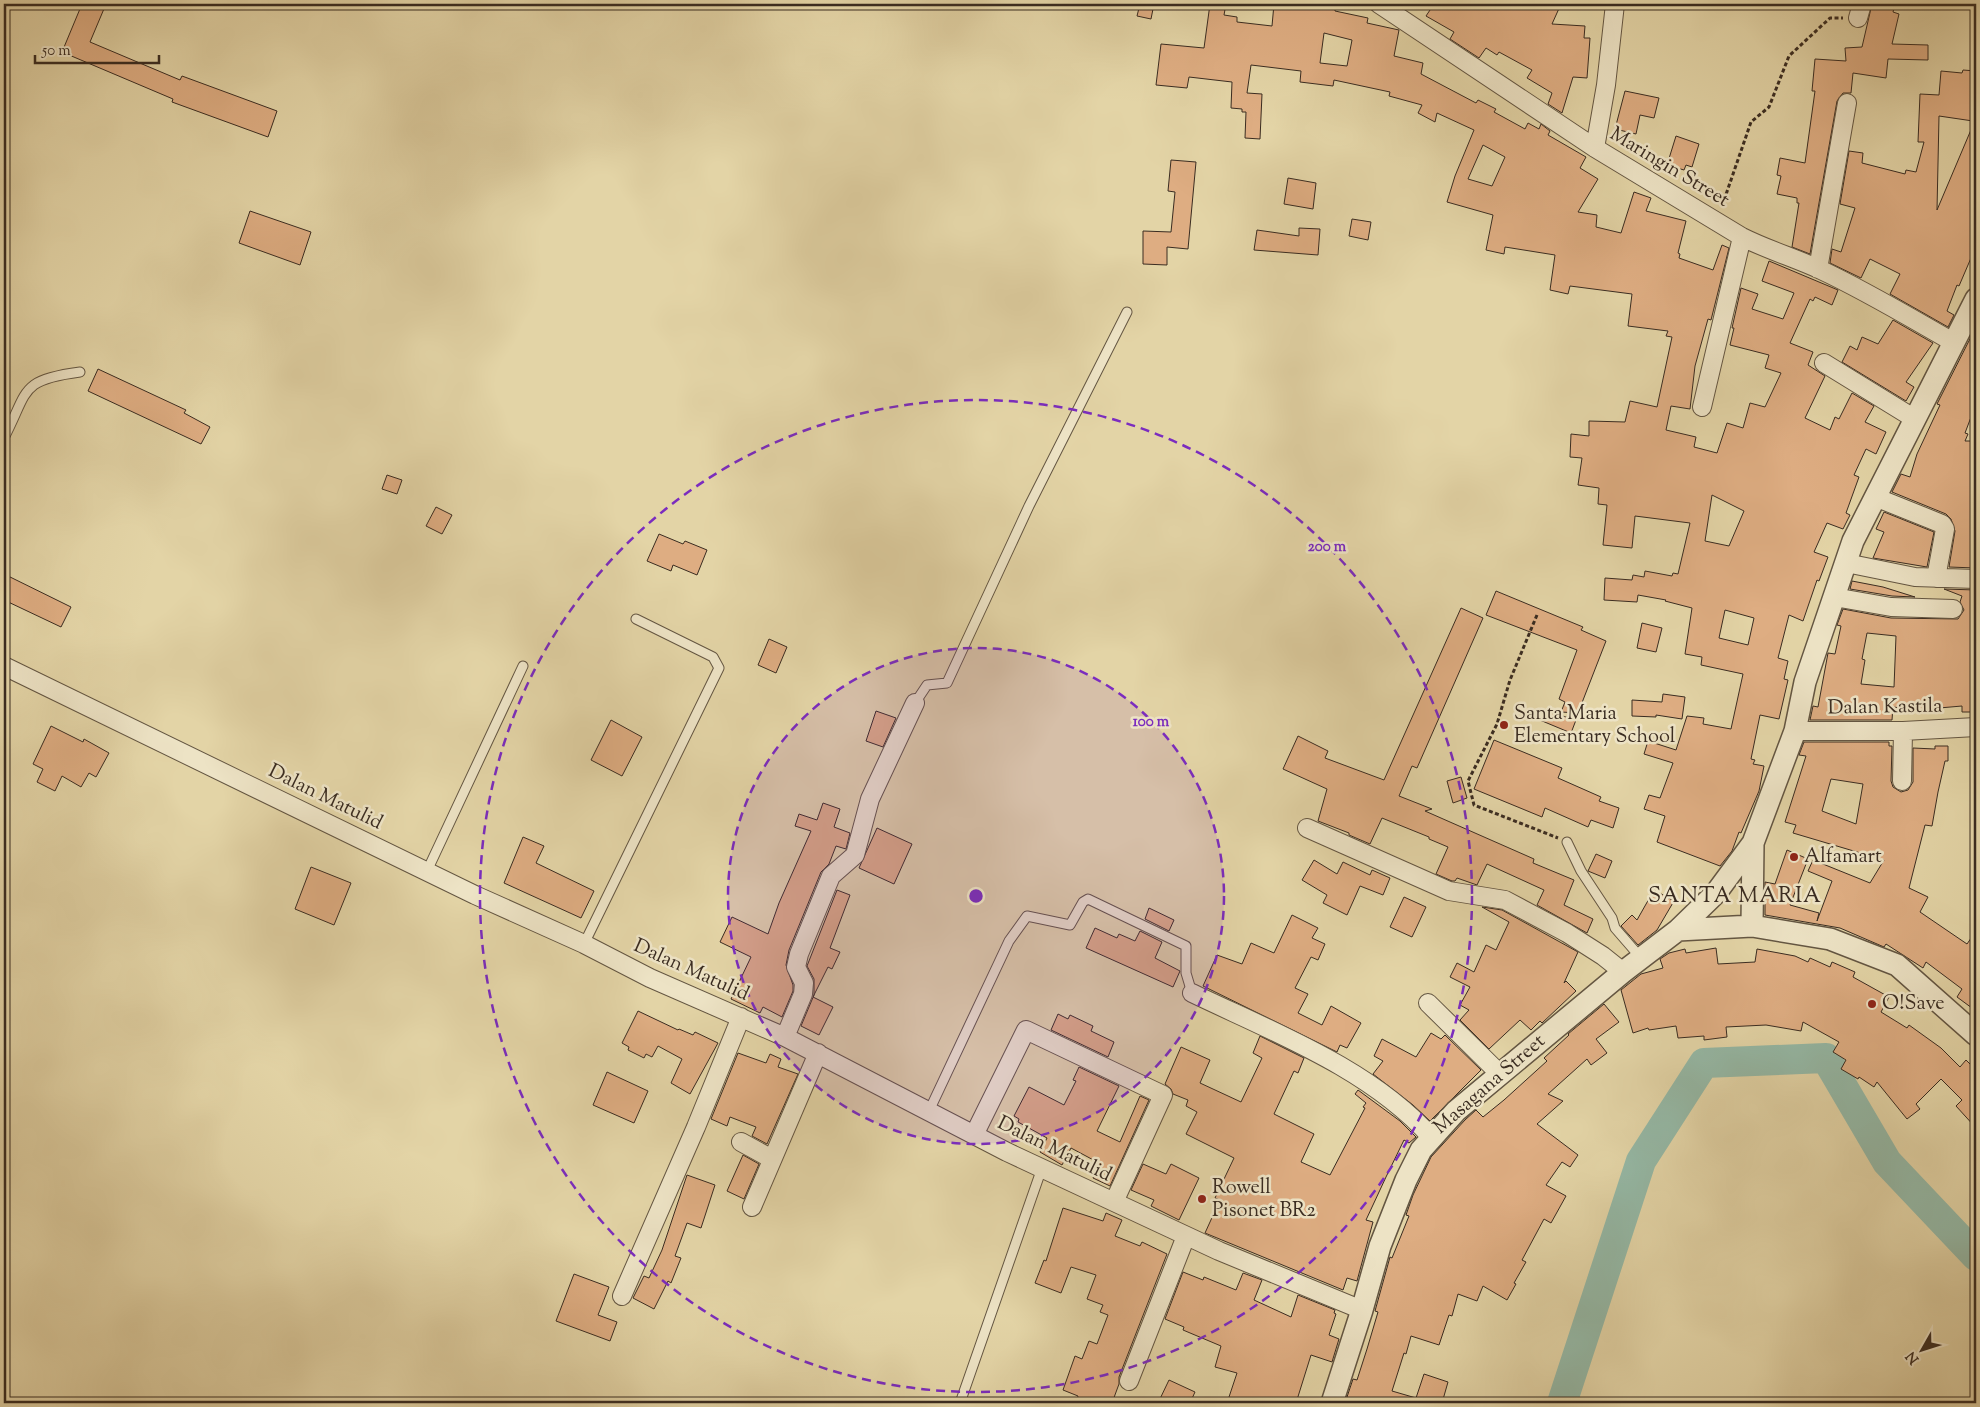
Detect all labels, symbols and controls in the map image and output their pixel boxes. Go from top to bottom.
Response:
scale bar [35,32,159,64]
text: 50 m [41,41,71,62]
street label: Maringin Street [1604,121,1735,215]
text: 200 m [1308,537,1347,558]
street label: Dalan Kastila [1827,693,1943,723]
place label: Santa Maria Elementary School [1514,700,1676,752]
text: 100 m [1133,712,1170,733]
marker: Santa Maria Elementary School [1498,719,1510,731]
street label: Dalan Matulid [263,758,387,838]
place label: Alfamart [1804,843,1882,872]
marker: Alfamart [1788,851,1800,863]
district label: SANTA MARIA [1648,881,1822,913]
centre of rings [967,887,985,905]
street label: Dalan Matulid [628,933,754,1009]
place label: O!Save [1882,990,1945,1019]
marker: O!Save [1866,998,1878,1010]
street label: Masagana Street [1428,1028,1553,1142]
street label: Dalan Matulid [992,1110,1116,1190]
place label: Rowell Pisonet BR2 [1212,1174,1316,1226]
marker: Rowell Pisonet BR2 [1196,1193,1208,1205]
north arrow [1898,1324,1948,1374]
text: N [1902,1346,1925,1368]

